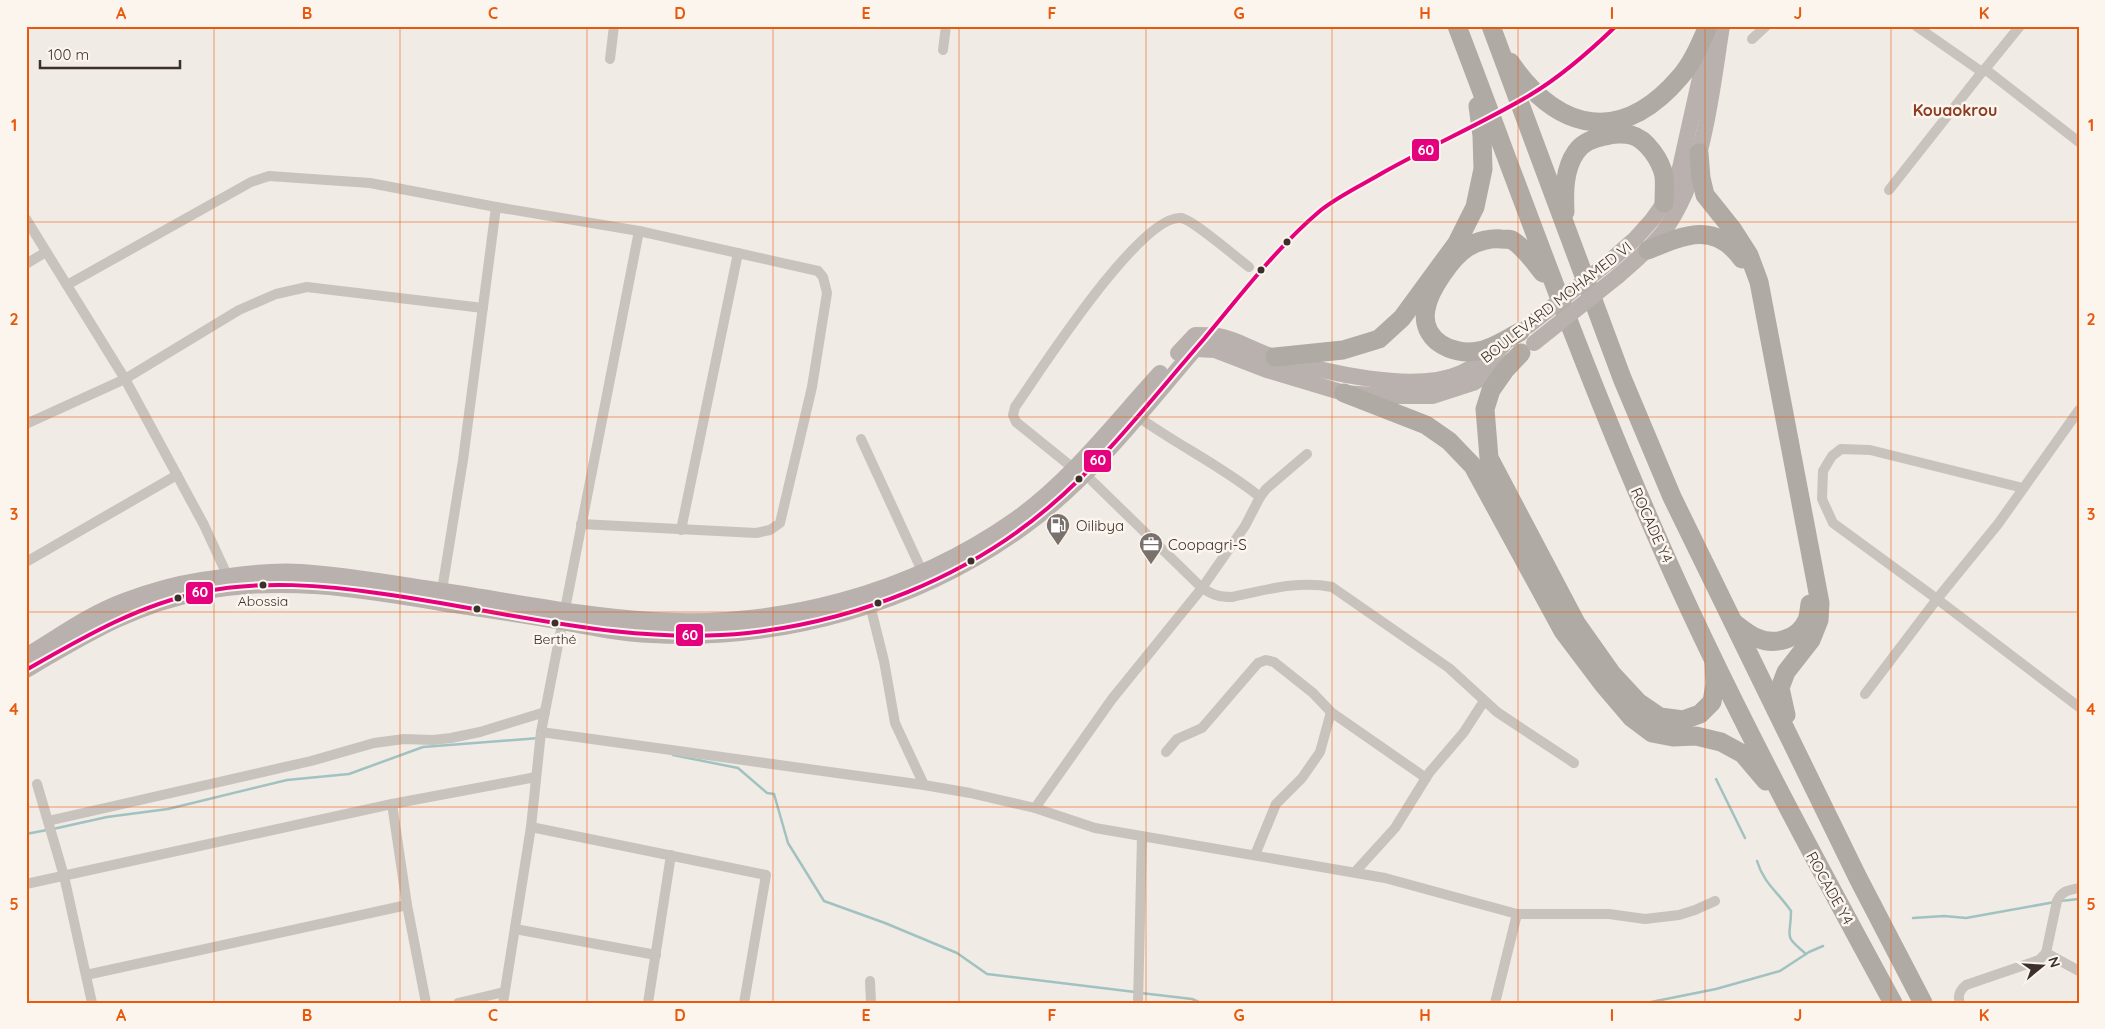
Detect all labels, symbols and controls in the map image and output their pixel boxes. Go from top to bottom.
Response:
text: A [116,3,127,23]
text: B [302,3,312,23]
text: C [488,3,498,23]
text: D [674,3,686,23]
text: E [861,3,871,23]
text: F [1048,3,1057,23]
text: G [1233,3,1245,23]
text: H [1419,3,1431,23]
text: I [1610,3,1614,23]
text: J [1794,3,1802,23]
text: K [1979,3,1989,23]
scale bar [40,38,180,70]
text: 100 m [48,45,89,64]
district label: Kouaokrou [1913,100,1997,120]
text: 1 [11,115,17,135]
text: 1 [2088,115,2094,135]
line badge: 60 [1411,138,1440,162]
text: 60 [1418,141,1435,159]
unlabelled marker [1282,237,1292,247]
street label: BOULEVARD MOHAMED VI [1477,237,1635,367]
unlabelled marker [1256,265,1266,275]
text: 2 [9,309,19,329]
text: 2 [2086,309,2096,329]
line badge: 60 [1083,449,1112,473]
text: 60 [1090,451,1107,469]
unlabelled marker [1074,474,1084,484]
street label: ROCADE Y4 [1627,484,1677,566]
text: 3 [10,504,18,524]
text: 3 [2087,504,2095,524]
fuel station icon: Oilibya [1045,512,1071,546]
place label: Oilibya [1076,516,1124,535]
office icon: Coopagri-S [1138,531,1164,565]
place label: Coopagri-S [1168,535,1247,554]
unlabelled marker [966,556,976,566]
marker: Abossia [258,580,268,590]
line badge: 60 [185,581,214,605]
text: 60 [192,583,209,601]
place label: Abossia [238,592,288,610]
unlabelled marker [173,593,183,603]
unlabelled marker [873,598,883,608]
unlabelled marker [472,604,482,614]
marker: Berthé [550,618,560,628]
line badge: 60 [675,623,704,647]
text: 60 [682,626,699,644]
place label: Berthé [533,630,577,648]
text: 4 [9,699,19,719]
text: 4 [2086,699,2096,719]
street label: ROCADE Y4 [1802,848,1858,928]
text: 5 [9,894,19,914]
text: 5 [2086,894,2096,914]
north arrow [2018,942,2068,992]
text: N [2044,954,2065,970]
text: A [116,1005,127,1025]
text: B [302,1005,312,1025]
text: C [488,1005,498,1025]
text: D [674,1005,686,1025]
text: E [861,1005,871,1025]
text: F [1048,1005,1057,1025]
text: G [1233,1005,1245,1025]
text: H [1419,1005,1431,1025]
text: I [1610,1005,1614,1025]
text: J [1794,1005,1802,1025]
text: K [1979,1005,1989,1025]

